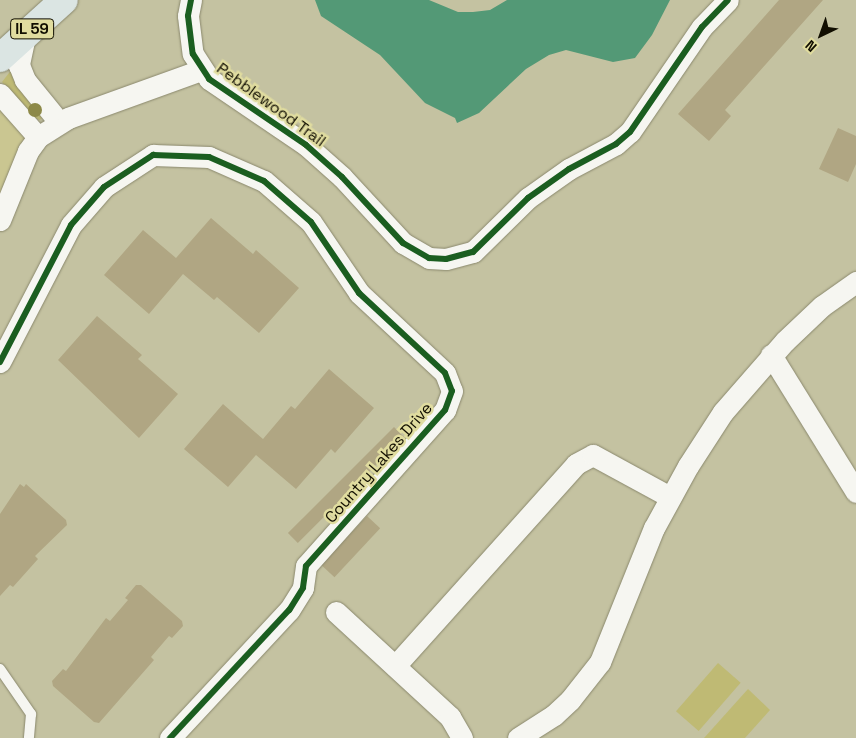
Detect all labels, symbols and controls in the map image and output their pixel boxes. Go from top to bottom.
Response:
north arrow [796,10,846,60]
road number: IL 59 [10,16,54,42]
text: N [801,36,820,56]
street label: Pebblewood Trail [213,59,329,151]
street label: Country Lakes Drive [321,399,437,527]

